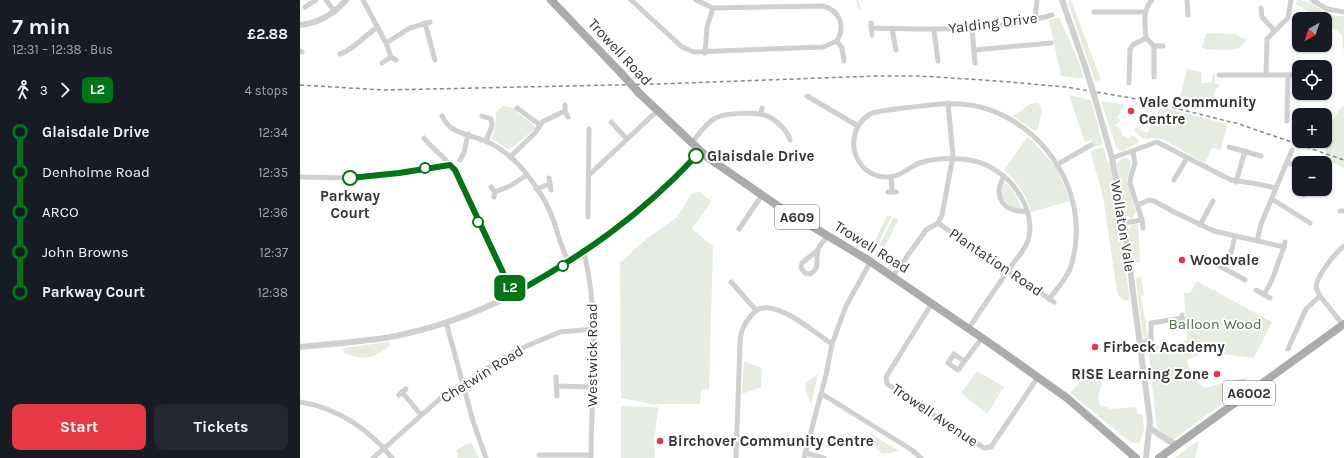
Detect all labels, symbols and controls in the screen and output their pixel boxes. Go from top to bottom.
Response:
street label: Yalding Drive [948,9,1038,37]
north arrow [1292,12,1332,52]
map controls [1292,12,1332,196]
text: 7 min [12,14,70,40]
street label: Trowell Road [584,15,656,89]
text: £2.88 [247,25,288,43]
text: 12:31 – 12:38 · Bus [12,42,113,57]
button: locate [1292,60,1332,100]
icon: walk [12,79,34,101]
icon: forward [54,79,76,101]
text: L2 [90,81,105,98]
text: 3 [40,83,48,98]
text: 4 stops [244,83,288,98]
place label: Vale Community Centre [1139,93,1257,128]
marker: Vale Community Centre [1126,106,1136,116]
button: + [1292,108,1332,148]
text: Glaisdale Drive [42,123,149,141]
text: 12:34 [258,125,288,140]
place label: Glaisdale Drive [707,147,815,165]
marker: Glaisdale Drive [688,148,704,164]
button: − [1292,156,1332,196]
unlabelled marker [419,162,431,174]
text: Denholme Road [42,163,150,181]
text: 12:35 [258,165,288,180]
marker: Parkway Court [342,170,358,186]
street label: Wollaton Vale [1107,179,1139,273]
place label: Parkway Court [320,187,380,222]
text: ARCO [42,203,79,221]
text: 12:36 [258,205,288,220]
road number: A609 [775,205,819,229]
unlabelled marker [472,216,484,228]
street label: Trowell Road [831,217,913,277]
street label: Plantation Road [946,224,1046,300]
text: John Browns [42,243,129,261]
text: 12:37 [259,245,288,260]
place label: Woodvale [1190,251,1259,269]
marker: Woodvale [1177,255,1187,265]
unlabelled marker [557,260,569,272]
line badge: L2 [492,275,528,301]
text: L2 [502,279,518,296]
text: Parkway Court [42,283,145,301]
text: 12:38 [258,285,288,300]
street label: Westwick Road [583,303,601,407]
park label: Balloon Wood [1168,315,1262,333]
place label: Firbeck Academy [1103,338,1225,356]
street label: Chetwin Road [437,341,527,407]
marker: Firbeck Academy [1090,342,1100,352]
place label: RISE Learning Zone [1071,365,1209,383]
marker: RISE Learning Zone [1212,369,1222,379]
street label: Trowell Avenue [889,380,981,450]
road number: A6002 [1223,381,1275,405]
button: Start [12,404,146,450]
button: Tickets [154,404,288,450]
place label: Birchover Community Centre [668,432,874,450]
marker: Birchover Community Centre [655,436,665,446]

